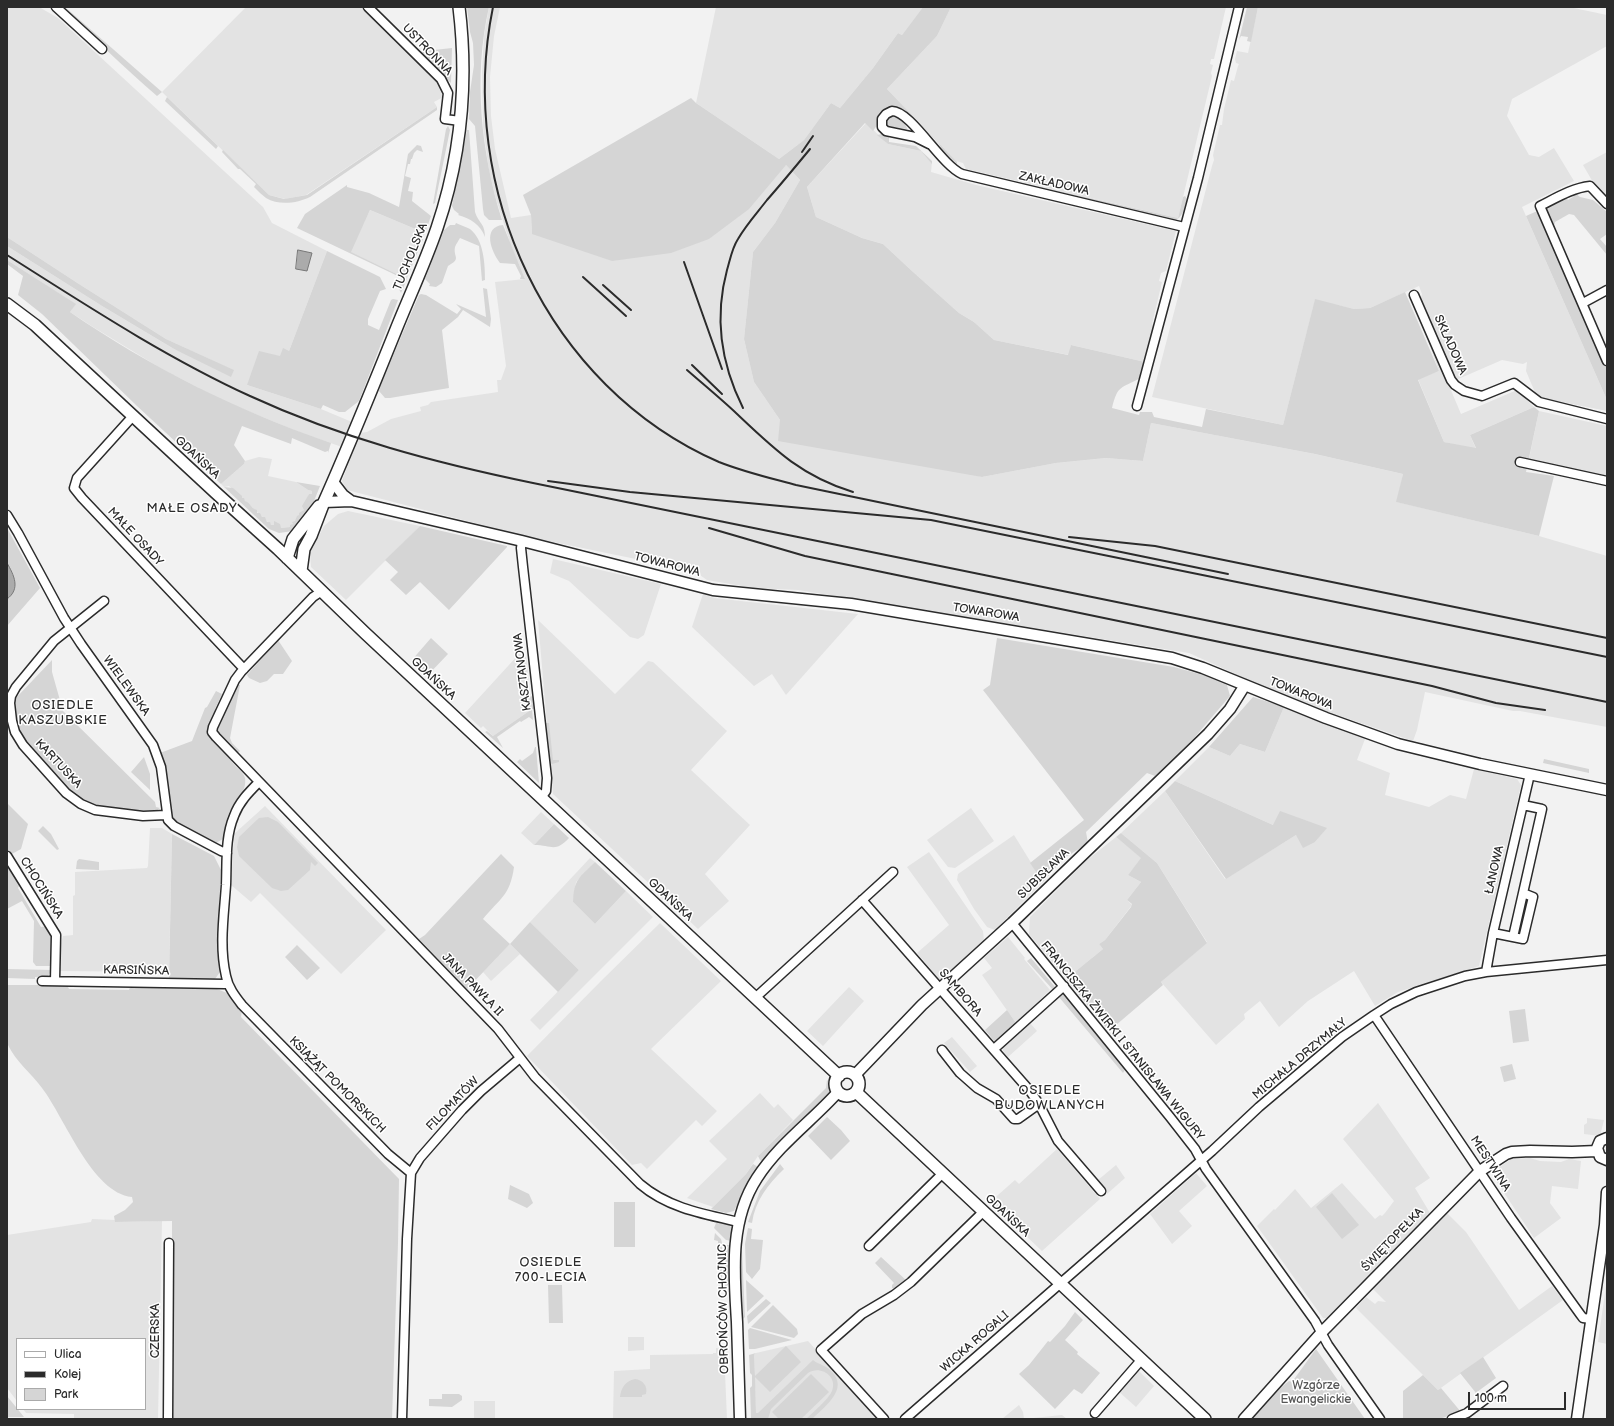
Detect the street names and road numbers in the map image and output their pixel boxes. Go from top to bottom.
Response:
street label: USTRONNA [399,21,455,79]
street label: ZAKŁADOWA [1018,169,1090,199]
street label: TUCHOLSKA [391,221,431,293]
street label: SKŁADOWA [1430,313,1470,377]
street label: GDAŃSKA [172,434,222,482]
street label: MAŁE OSADY [104,505,166,569]
street label: TOWAROWA [633,550,701,580]
street label: TOWAROWA [952,601,1020,625]
street label: KASZTANOWA [511,632,535,712]
street label: WIELEWSKA [99,653,153,719]
street label: GDAŃSKA [408,655,458,703]
street label: TOWAROWA [1267,675,1335,713]
street label: KARTUSKA [32,736,84,792]
street label: ŁANOWA [1482,844,1508,896]
street label: SUBISŁAWA [1015,846,1073,902]
street label: CHOCIŃSKA [16,854,66,922]
street label: GDAŃSKA [645,876,695,924]
street label: FRANCISZKA ŻWIRKI I STANISŁAWA WIGURY [1037,939,1207,1143]
street label: JANA PAWŁA II [438,951,506,1019]
street label: KARSIŃSKA [103,963,169,979]
street label: SAMBORA [935,966,985,1020]
street label: MICHAŁA DRZYMAŁY [1250,1015,1350,1103]
street label: KSIĄŻĄT POMORSKICH [286,1034,388,1136]
street label: FILOMATÓW [424,1074,482,1134]
street label: MESTWINA [1467,1133,1513,1195]
street label: GDAŃSKA [982,1192,1032,1240]
street label: ŚWIĘTOPEŁKA [1359,1205,1427,1275]
street label: OBROŃCÓW CHOJNIC [716,1244,732,1374]
street label: CZERSKA [149,1304,163,1358]
street label: WICKA ROGALI [938,1308,1012,1376]

